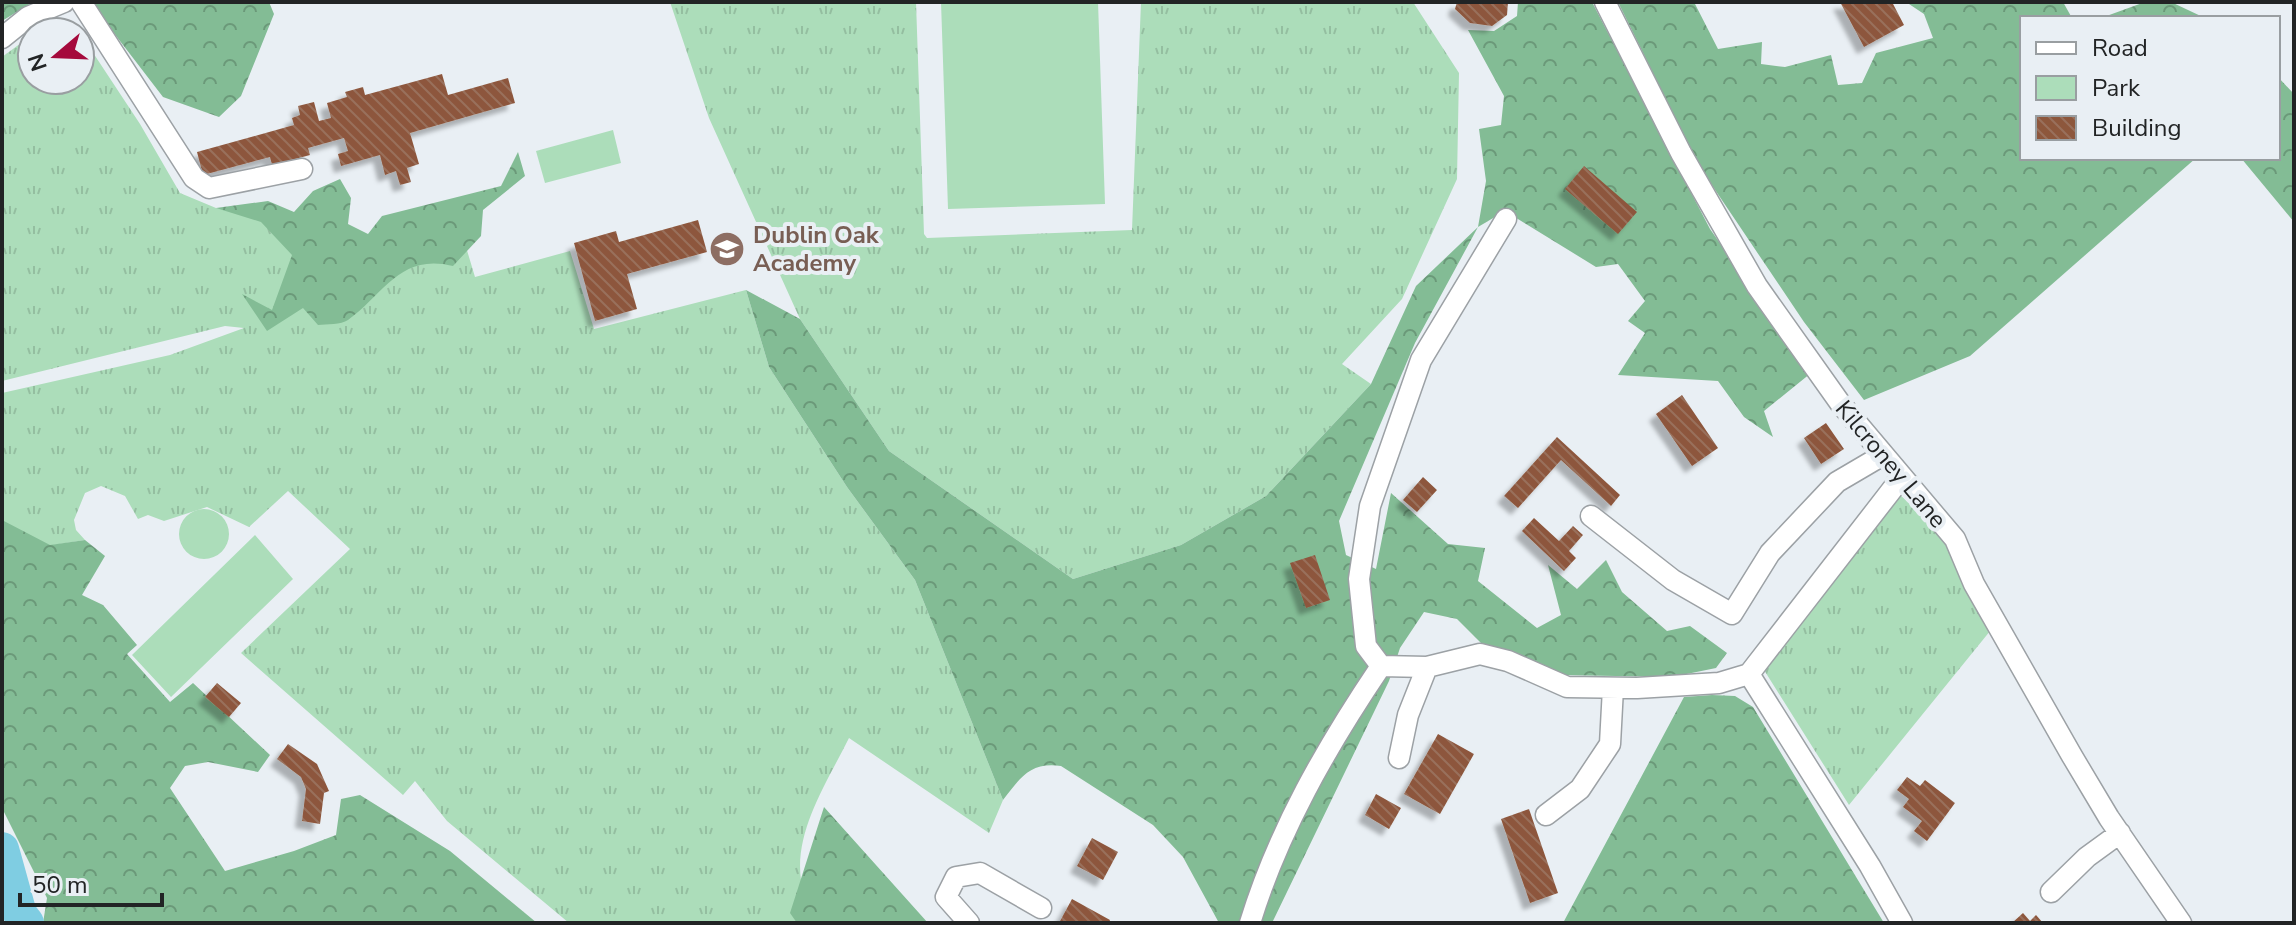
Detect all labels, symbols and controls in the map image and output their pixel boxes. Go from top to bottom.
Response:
north arrow [16,16,96,96]
legend [2020,16,2280,160]
text: Road [2092,32,2148,64]
text: N [21,50,55,75]
text: Park [2092,72,2141,104]
text: Building [2092,112,2182,144]
place label: Dublin Oak Academy [753,219,880,279]
school or university icon: Dublin Oak Academy [708,230,746,268]
street label: Kilcroney Lane [1828,393,1954,535]
scale bar [20,857,162,907]
text: 50 m [32,869,88,901]

